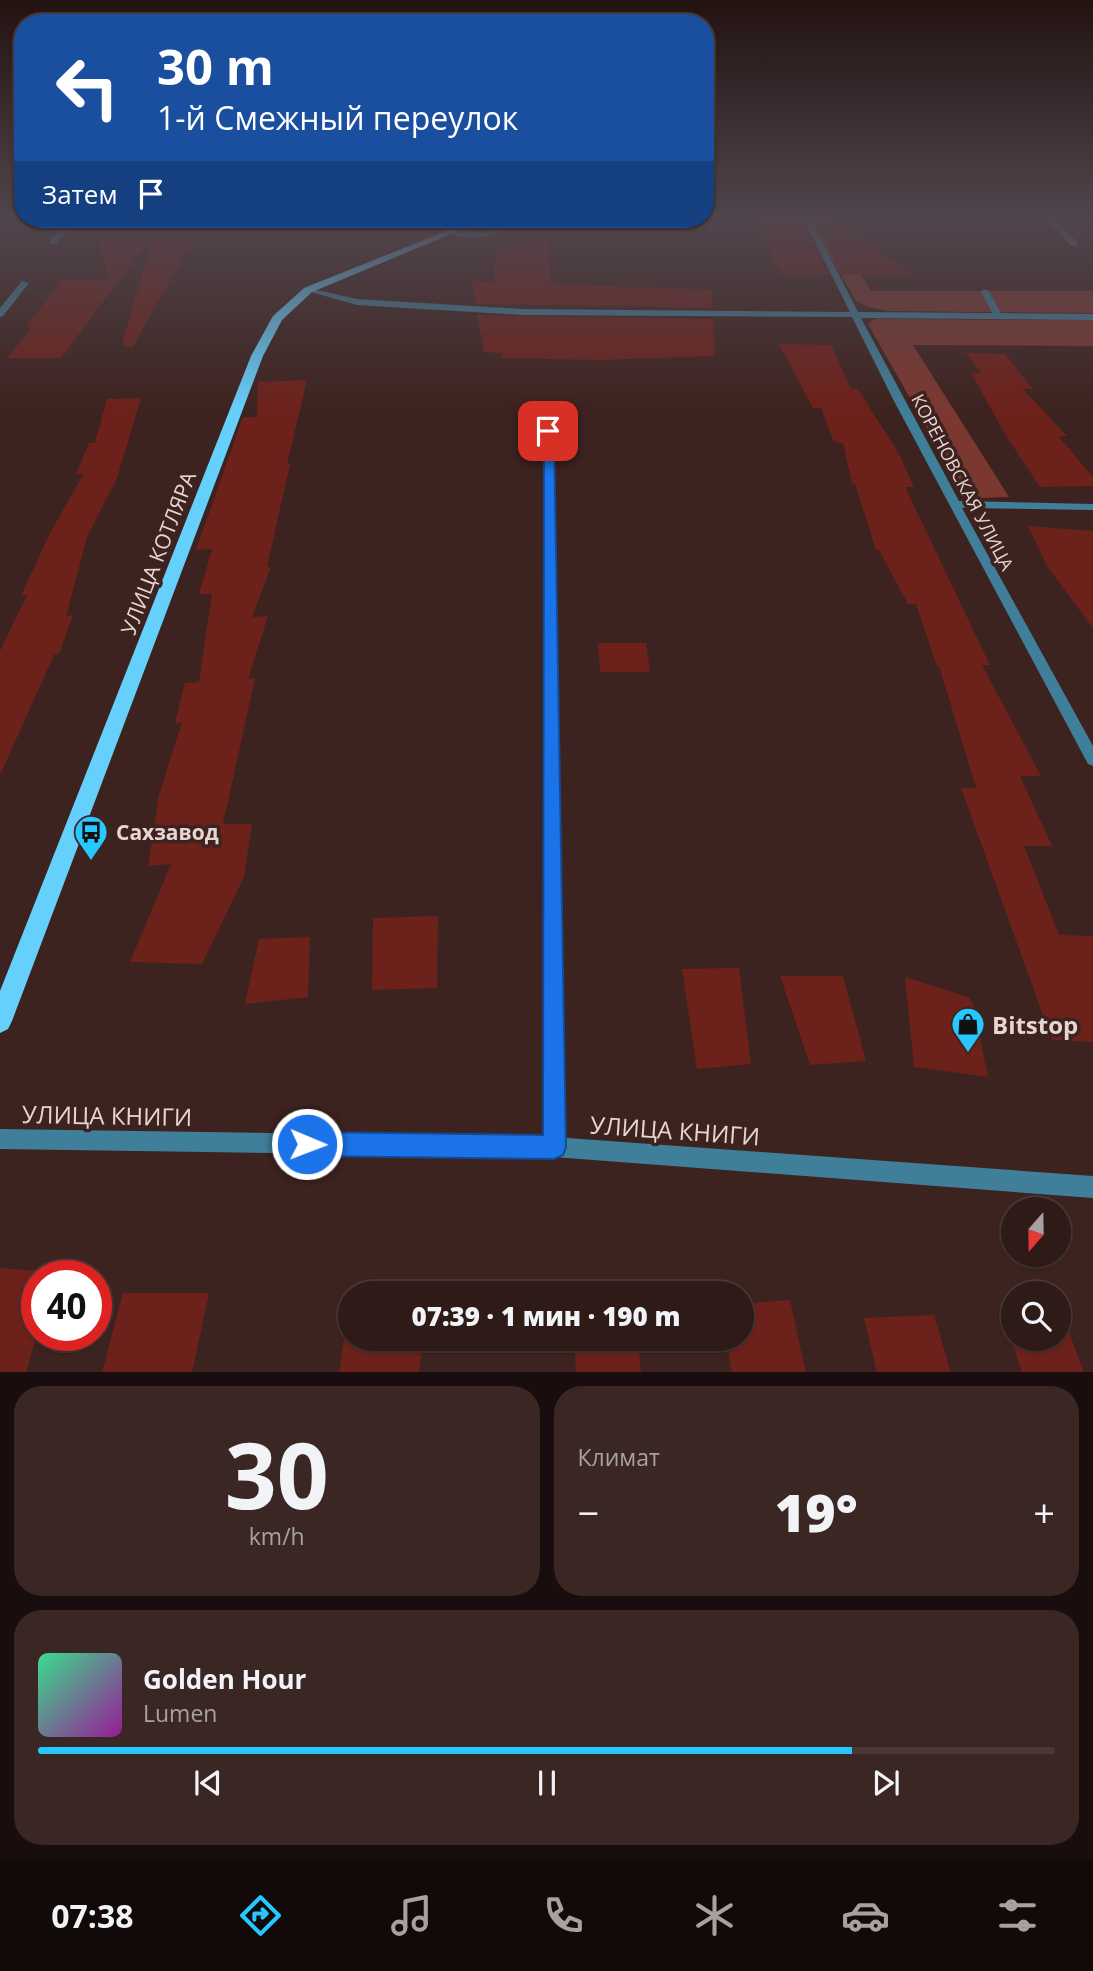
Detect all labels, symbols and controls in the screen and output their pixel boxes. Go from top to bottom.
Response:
text: 30 m [157,33,274,99]
icon: left [42,42,133,133]
text: 1-й Смежный переулок [157,96,518,139]
icon: arrive [132,175,170,213]
text: Затем [42,176,118,212]
street label: КОРЕНОВСКАЯ УЛИЦА [906,390,1020,575]
pin [518,401,578,461]
icon: arrive [529,412,567,450]
street label: УЛИЦА КОТЛЯРА [114,467,202,639]
bus stop icon: Сахзавод [72,813,110,862]
place label: Сахзавод [116,818,219,846]
shop icon: Bitstop [949,1005,987,1054]
place label: Bitstop [992,1008,1078,1041]
street label: УЛИЦА КНИГИ [22,1097,192,1133]
position arrow [270,1107,344,1181]
street label: УЛИЦА КНИГИ [589,1108,761,1152]
north arrow [1001,1197,1071,1267]
map controls [1001,1197,1071,1351]
speed limit sign: 40 [21,1260,112,1351]
button: search [1001,1281,1071,1351]
text: 07:39 · 1 мин · 190 m [411,1298,681,1334]
text: 30 [225,1412,329,1536]
text: Климат [578,1441,660,1473]
text: 19° [775,1476,858,1547]
text: − [578,1486,599,1538]
text: + [1033,1486,1055,1538]
text: km/h [249,1520,305,1552]
text: Golden Hour [143,1661,306,1697]
text: Lumen [143,1697,217,1729]
icon: previous [189,1764,227,1802]
icon: pause [528,1764,566,1802]
icon: next [867,1764,905,1802]
icon: directions [236,1891,285,1940]
icon: music [387,1891,436,1940]
icon: phone [539,1891,588,1940]
icon: climate [690,1891,739,1940]
icon: car [841,1891,890,1940]
icon: filters [993,1891,1042,1940]
text: 07:38 [51,1894,134,1937]

